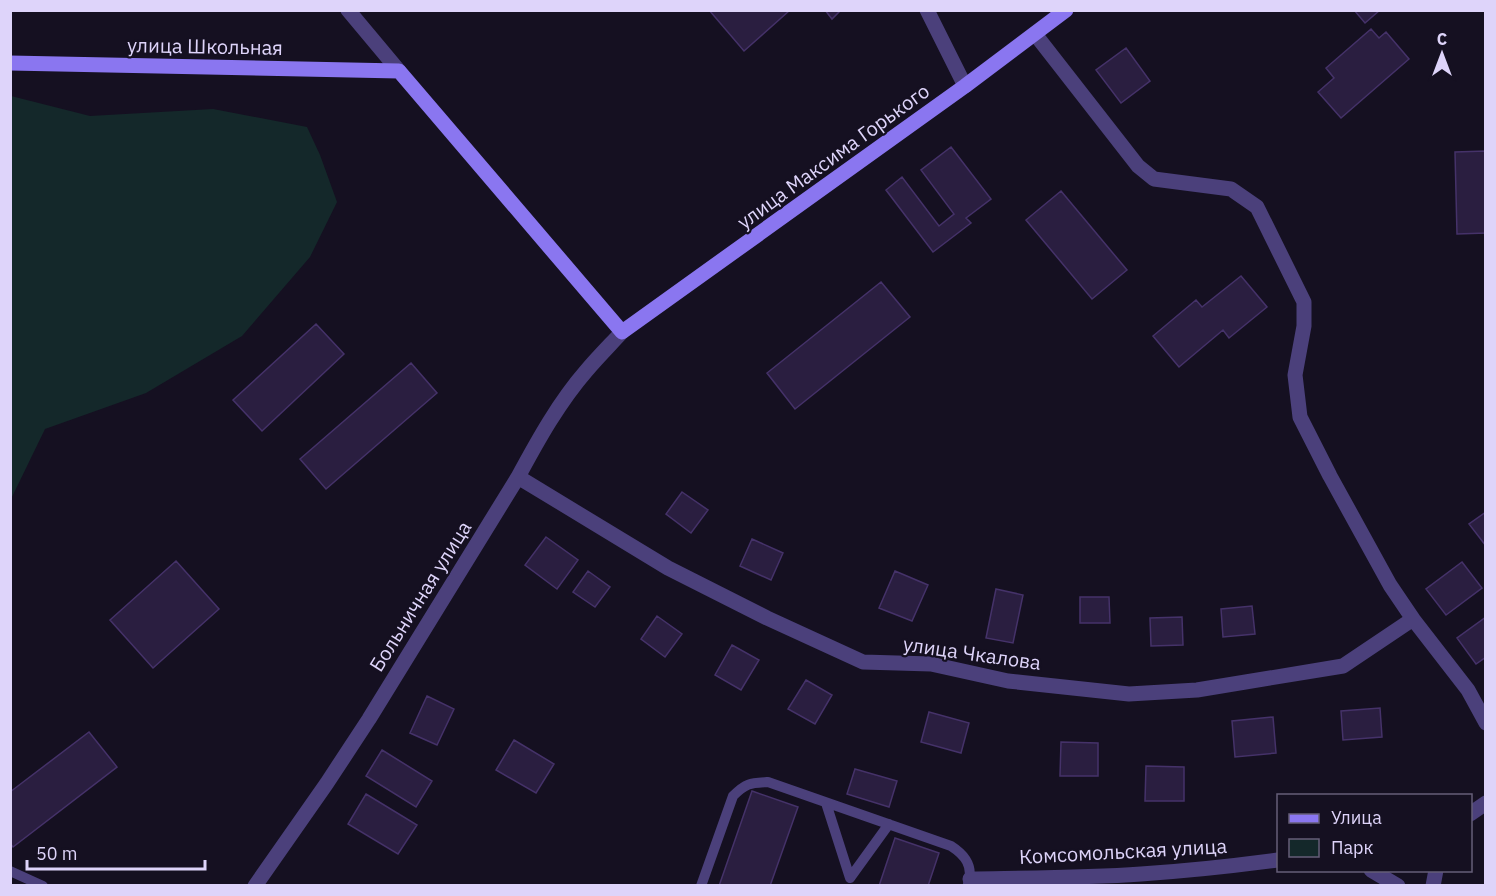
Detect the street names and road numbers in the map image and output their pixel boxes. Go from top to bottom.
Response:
street label: улица Школьная [127,31,283,61]
street label: улица Максима Горького [731,77,935,235]
street label: Больничная улица [363,515,477,677]
street label: улица Чкалова [901,630,1043,676]
street label: Комсомольская улица [1018,832,1228,870]

